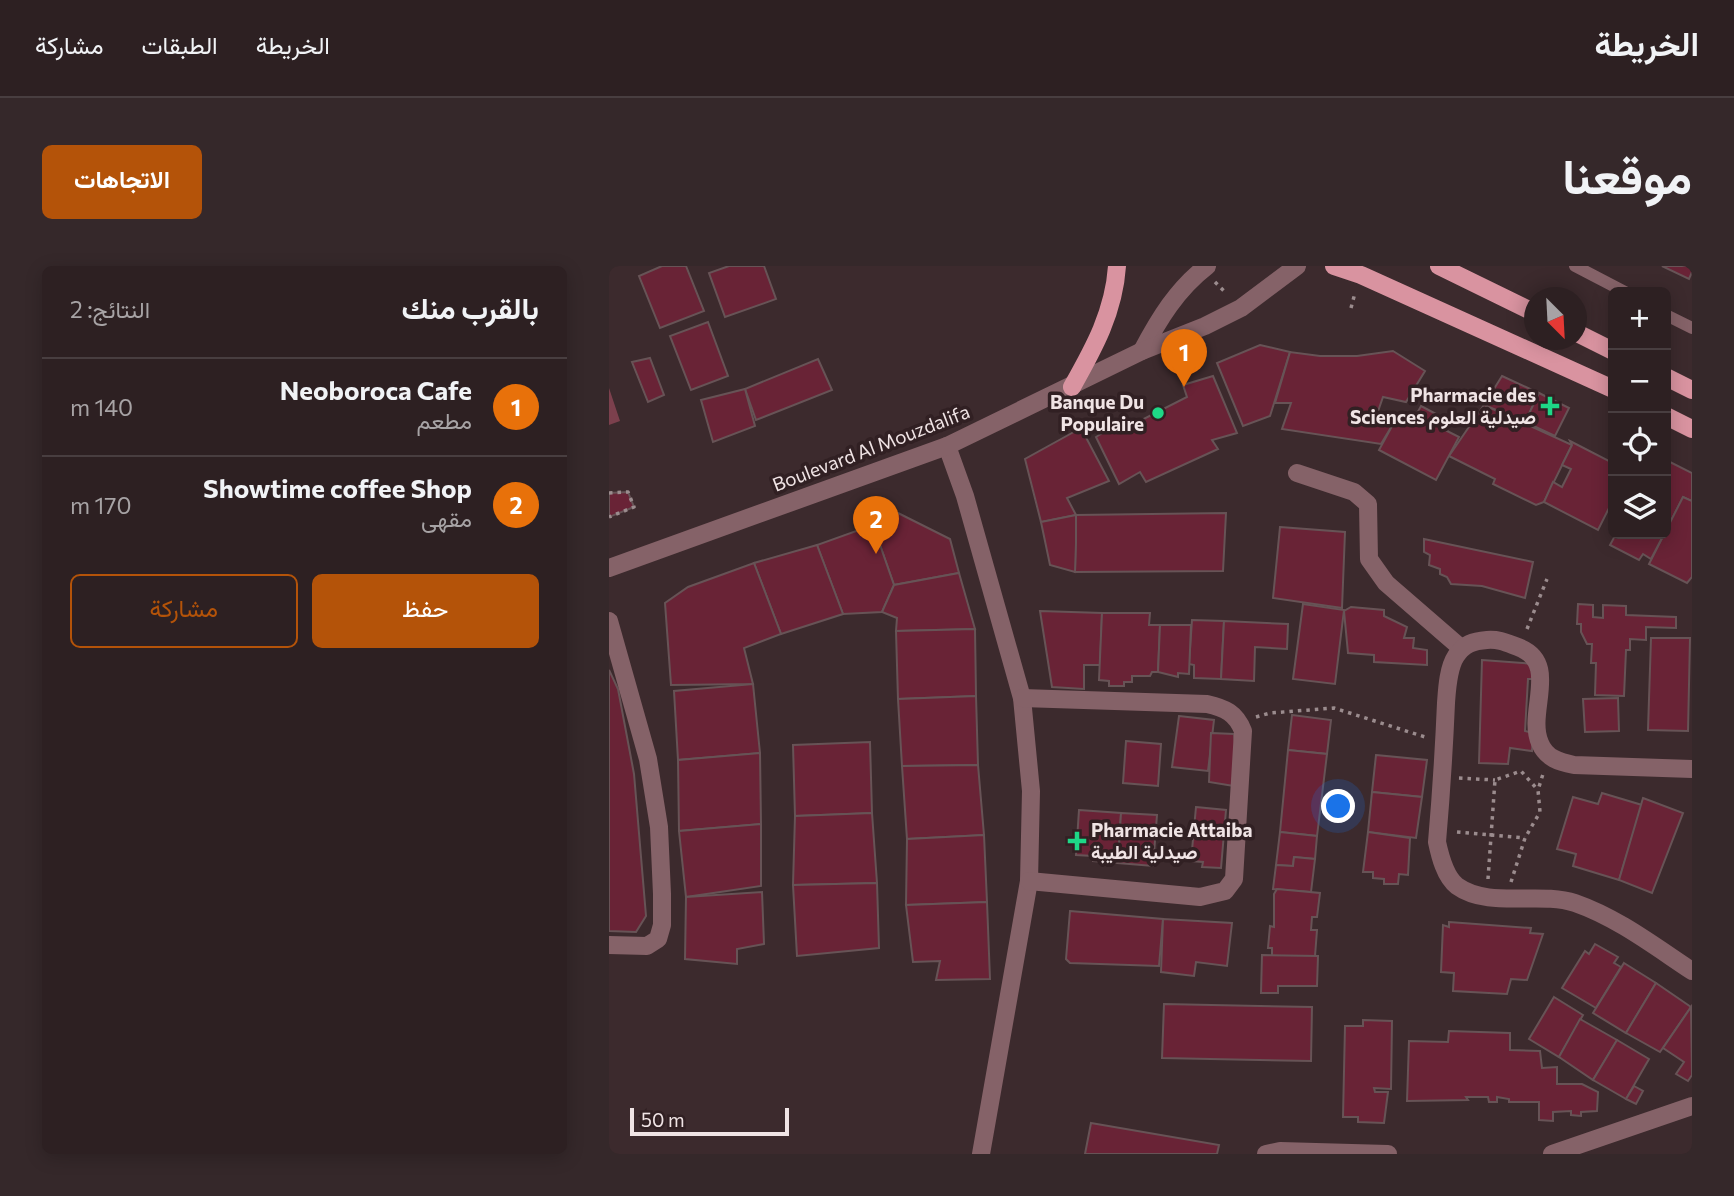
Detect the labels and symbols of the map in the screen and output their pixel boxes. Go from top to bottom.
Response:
north arrow [1524,287,1587,350]
pin: 1 [1161,329,1207,387]
place label: Pharmacie des Sciences صيدلية العلوم [1350,383,1536,430]
place label: Banque Du Populaire [1050,390,1144,435]
marker: Pharmacie des Sciences صيدلية العلوم [1542,398,1558,414]
street label: Boulevard Al Mouzdalifa [769,399,973,496]
marker: Banque Du Populaire [1150,405,1166,421]
pin: 2 [853,496,899,554]
your location [1321,789,1355,823]
place label: Pharmacie Attaiba صيدلية الطيبة [1091,818,1252,864]
marker: Pharmacie Attaiba صيدلية الطيبة [1069,833,1085,849]
scale bar [630,1105,789,1137]

